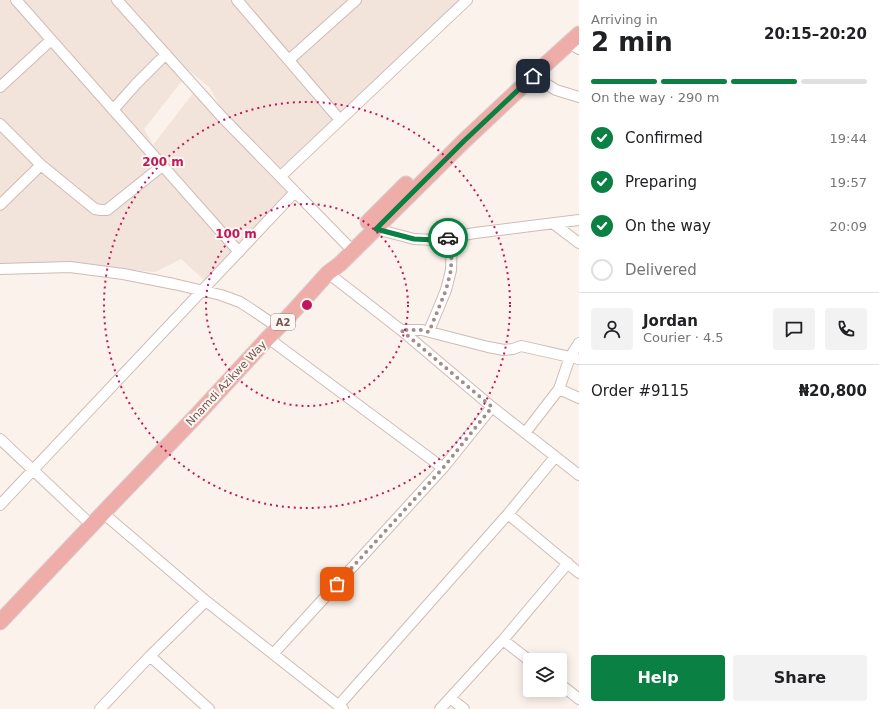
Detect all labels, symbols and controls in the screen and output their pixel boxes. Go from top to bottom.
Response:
text: Arriving in [591,12,658,27]
text: 20:15–20:20 [764,25,867,43]
text: 2 min [591,27,673,57]
pin [516,59,550,93]
icon: home [522,65,544,87]
text: On the way · 290 m [591,90,719,105]
icon: check [591,127,613,149]
text: Confirmed [625,129,703,147]
text: 19:44 [830,131,867,146]
text: 200 m [142,155,184,169]
icon: check [591,171,613,193]
text: Preparing [625,173,697,191]
text: 19:57 [830,175,867,190]
icon: check [591,215,613,237]
text: On the way [625,217,711,235]
courier [428,218,468,258]
text: 20:09 [830,219,867,234]
text: 100 m [215,227,257,241]
icon: car [437,227,459,249]
text: Delivered [625,261,697,279]
centre of rings [300,298,314,312]
button: person [591,308,633,350]
button: chat [773,308,815,350]
button: phone [825,308,867,350]
text: Jordan [643,312,698,330]
road number: A2 [271,314,295,330]
text: Courier · 4.5 [643,330,724,345]
street label: Nnamdi Azikwe Way [184,338,270,429]
text: Order #9115 [591,382,689,400]
text: ₦20,800 [799,382,867,400]
pin [320,567,354,601]
icon: bag [326,573,348,595]
map controls [523,653,567,697]
button: layers [523,653,567,697]
button: Help [591,655,725,701]
button: Share [733,655,867,701]

